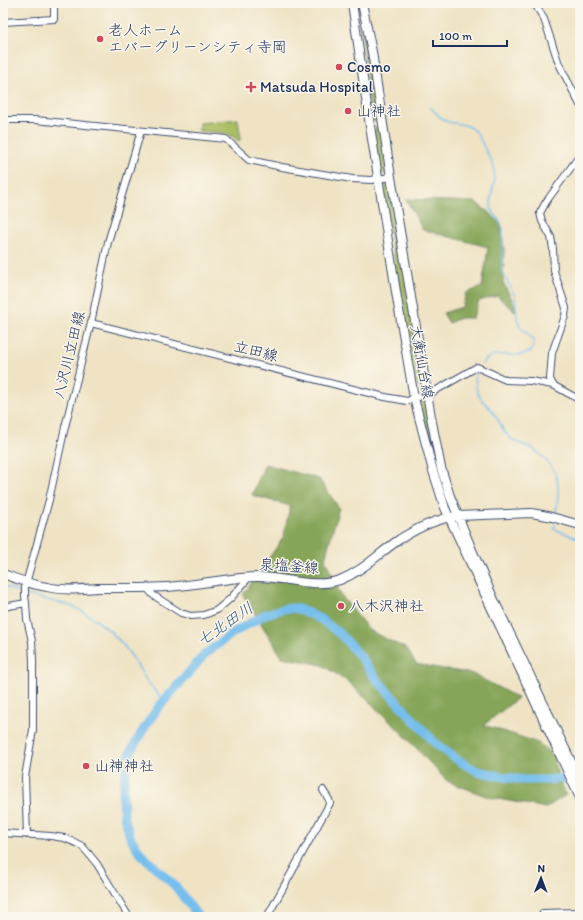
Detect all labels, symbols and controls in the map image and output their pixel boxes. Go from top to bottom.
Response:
place label: 老人ホーム エバーグリーンシティ寺岡 [108,21,287,56]
scale bar [433,22,507,48]
text: 100 m [439,29,472,43]
marker: 老人ホーム エバーグリーンシティ寺岡 [95,34,105,44]
place label: Cosmo [347,58,391,76]
marker: Cosmo [334,62,344,72]
place label: Matsuda Hospital [260,78,374,96]
marker: Matsuda Hospital [245,81,257,93]
place label: 山神社 [356,102,401,120]
marker: 山神社 [343,106,353,116]
street label: 八沢川立田線 [49,309,89,401]
street label: 大衡仙台線 [407,323,437,401]
street label: 立田線 [232,337,280,365]
street label: 泉塩釜線 [258,555,320,577]
place label: 八木沢神社 [349,597,424,615]
water label: 七北田川 [193,598,257,650]
marker: 八木沢神社 [336,601,346,611]
place label: 山神神社 [94,757,154,775]
marker: 山神神社 [81,761,91,771]
north arrow [521,858,561,898]
text: N [537,862,545,875]

